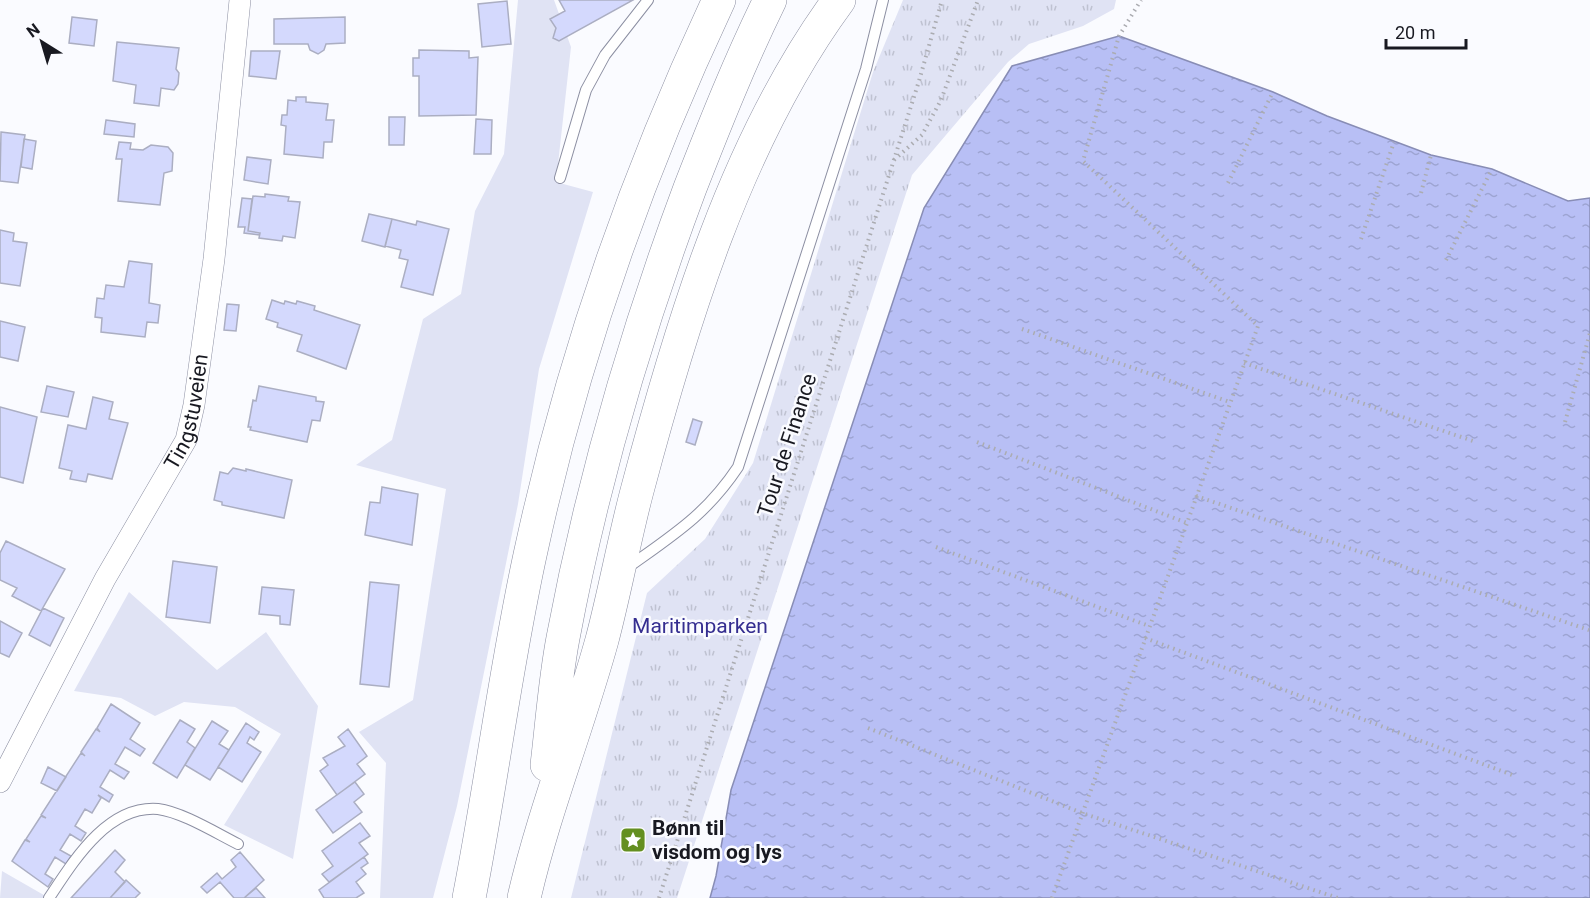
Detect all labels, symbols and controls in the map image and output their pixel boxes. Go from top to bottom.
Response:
north arrow [12,12,72,72]
scale bar [1386,12,1466,50]
text: N [23,19,44,41]
text: 20 m [1395,22,1435,43]
street label: Tingstuveien [159,352,213,474]
street label: Tour de Finance [753,370,821,520]
park label: Maritimparken [632,614,768,638]
place label: Bønn til visdom og lys [652,816,782,864]
place icon: Bønn til visdom og lys [618,825,648,855]

